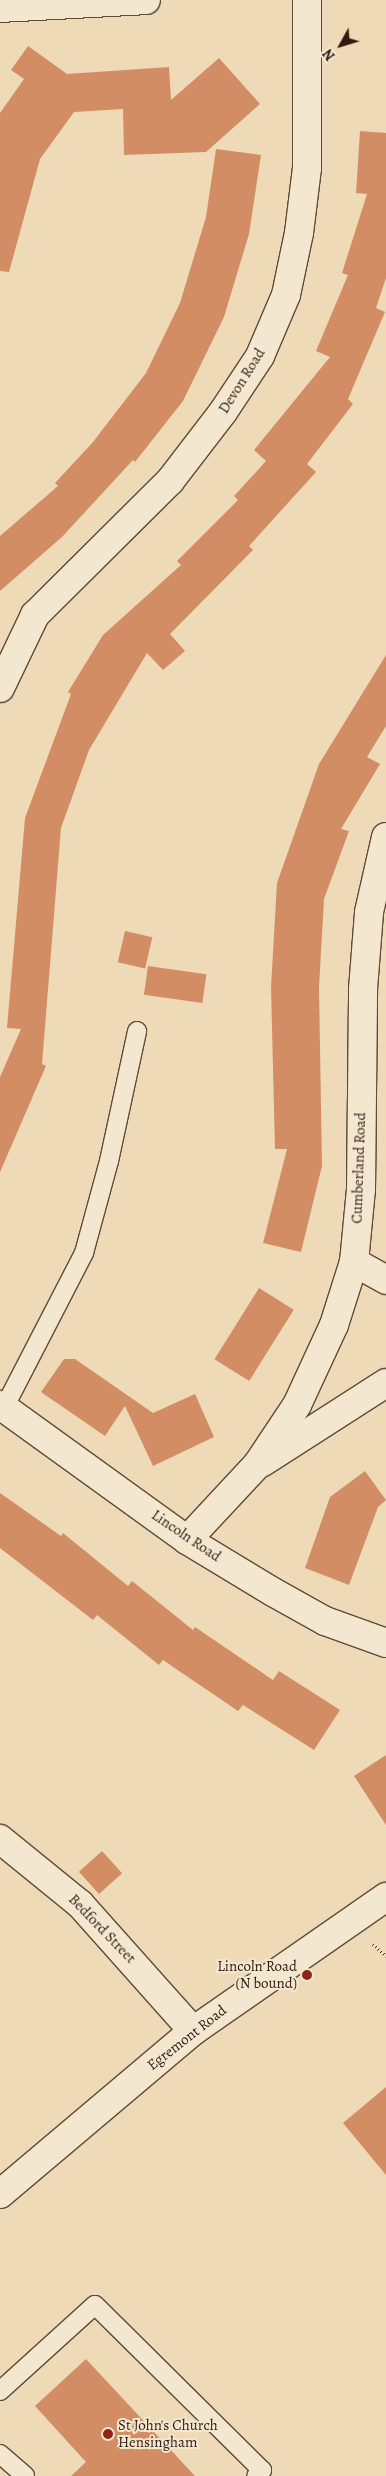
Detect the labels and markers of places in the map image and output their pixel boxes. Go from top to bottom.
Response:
place label: Lincoln Road (N bound) [217,1957,297,1992]
marker: Lincoln Road (N bound) [301,1969,313,1981]
place label: St John's Church Hensingham [118,2416,218,2451]
marker: St John's Church Hensingham [102,2428,114,2440]

